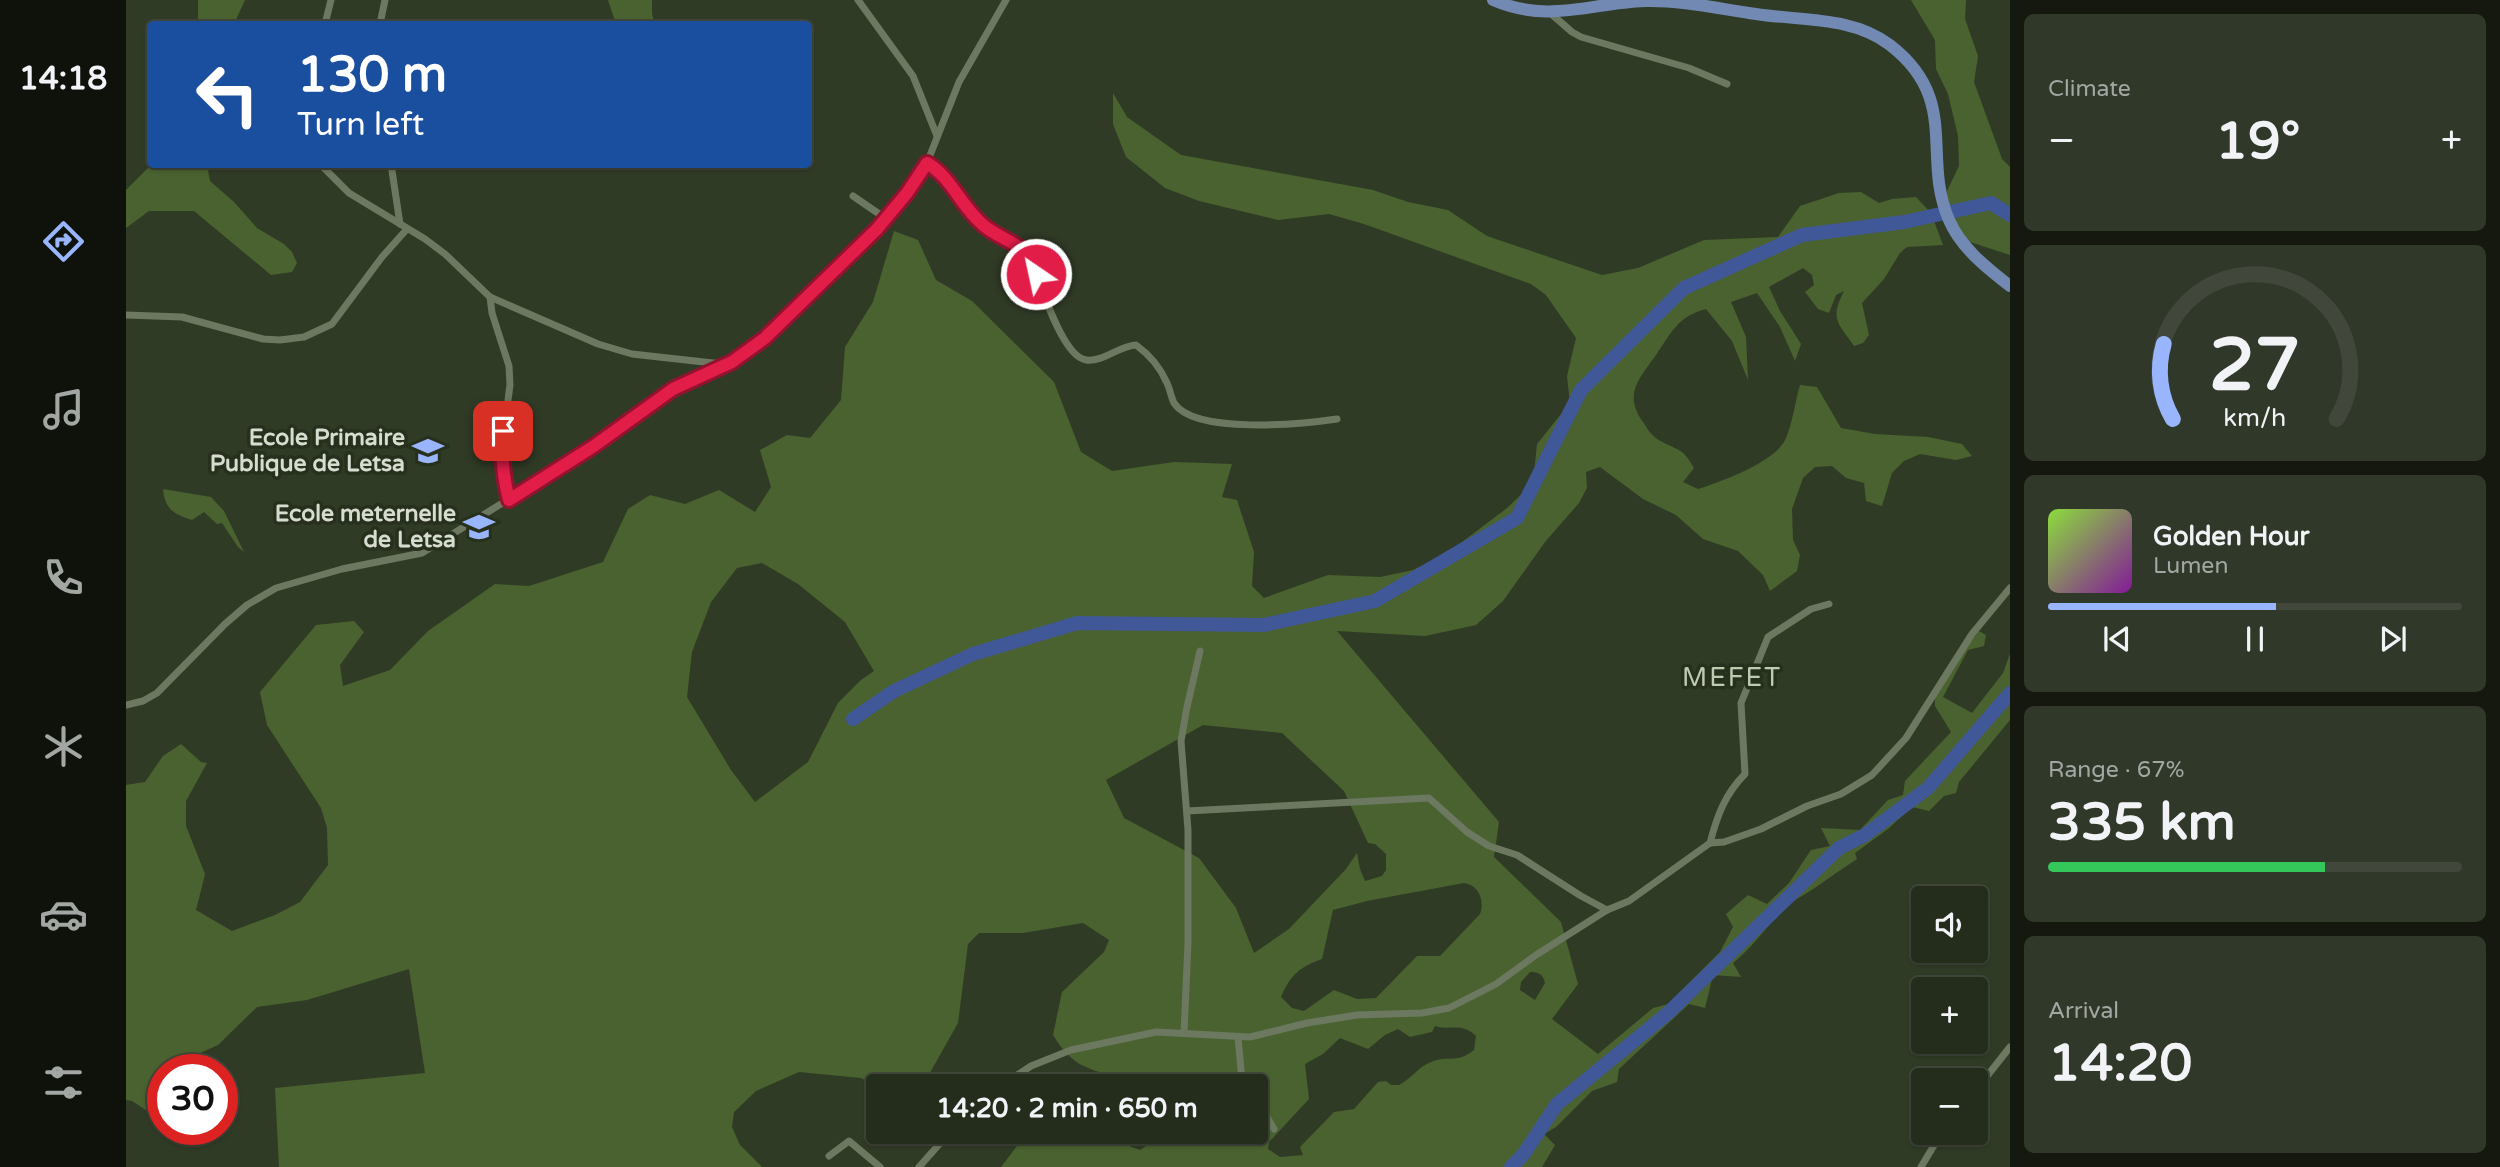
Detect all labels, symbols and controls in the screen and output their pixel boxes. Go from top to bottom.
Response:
text: 130 m [297,46,447,105]
icon: left [182,49,273,140]
text: 14:18 [19,60,107,98]
text: Climate [2048,75,2131,103]
text: Turn left [297,106,424,144]
text: 19° [2215,110,2300,173]
text: − [2048,118,2075,164]
text: + [2441,118,2462,164]
icon: directions [39,217,88,266]
position arrow [999,237,1073,311]
text: 27 [2209,322,2301,410]
icon: music [39,385,88,434]
pin [473,401,533,461]
text: km/h [2224,403,2286,433]
icon: arrive [484,412,522,450]
place label: Ecole Primaire Publique de Letsa [210,424,405,478]
school or university icon: Ecole Primaire Publique de Letsa [411,434,445,468]
place label: Ecole meternelle de Letsa [275,500,456,554]
school or university icon: Ecole meternelle de Letsa [462,510,496,544]
text: Golden Hour [2153,521,2310,552]
text: Lumen [2153,552,2228,580]
icon: phone [39,553,88,602]
icon: previous [2098,620,2136,658]
icon: pause [2236,620,2274,658]
icon: next [2374,620,2412,658]
district label: MEFET [1682,662,1782,693]
icon: climate [39,722,88,771]
text: Range · 67% [2048,756,2184,784]
text: 335 km [2048,791,2236,854]
map controls [1911,886,1988,1145]
button: sound [1911,886,1988,963]
icon: car [39,890,88,939]
button: + [1911,977,1988,1054]
text: Arrival [2048,997,2119,1025]
text: 14:20 [2048,1032,2192,1095]
speed limit sign: 30 [147,1054,238,1145]
icon: filters [39,1058,88,1107]
button: − [1911,1068,1988,1145]
text: 14:20 · 2 min · 650 m [936,1093,1198,1124]

